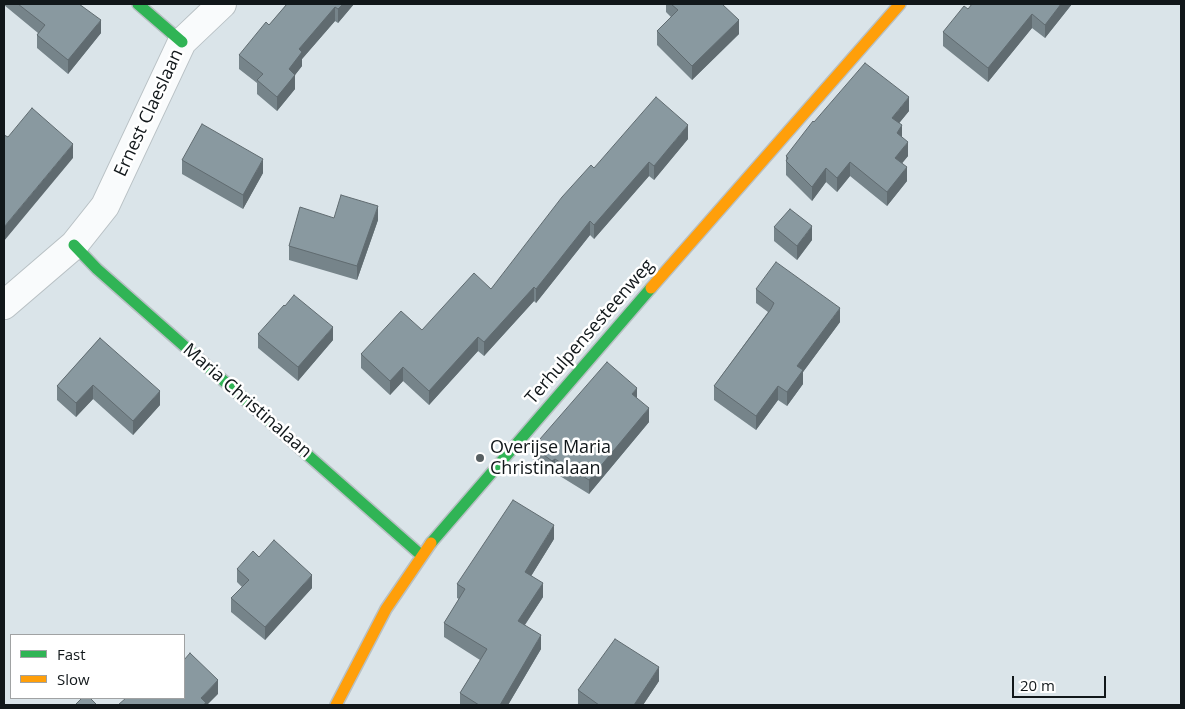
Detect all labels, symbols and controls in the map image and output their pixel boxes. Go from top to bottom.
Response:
street label: Ernest Claeslaan [110,46,188,180]
street label: Terhulpensesteenweg [521,255,659,409]
street label: Maria Christinalaan [178,339,316,463]
place label: Overijse Maria Christinalaan [490,437,611,479]
marker: Overijse Maria Christinalaan [474,452,486,464]
legend [10,634,185,699]
text: Fast [57,644,86,664]
scale bar [1015,666,1109,698]
text: Slow [57,669,90,689]
text: 20 m [1020,675,1055,695]

